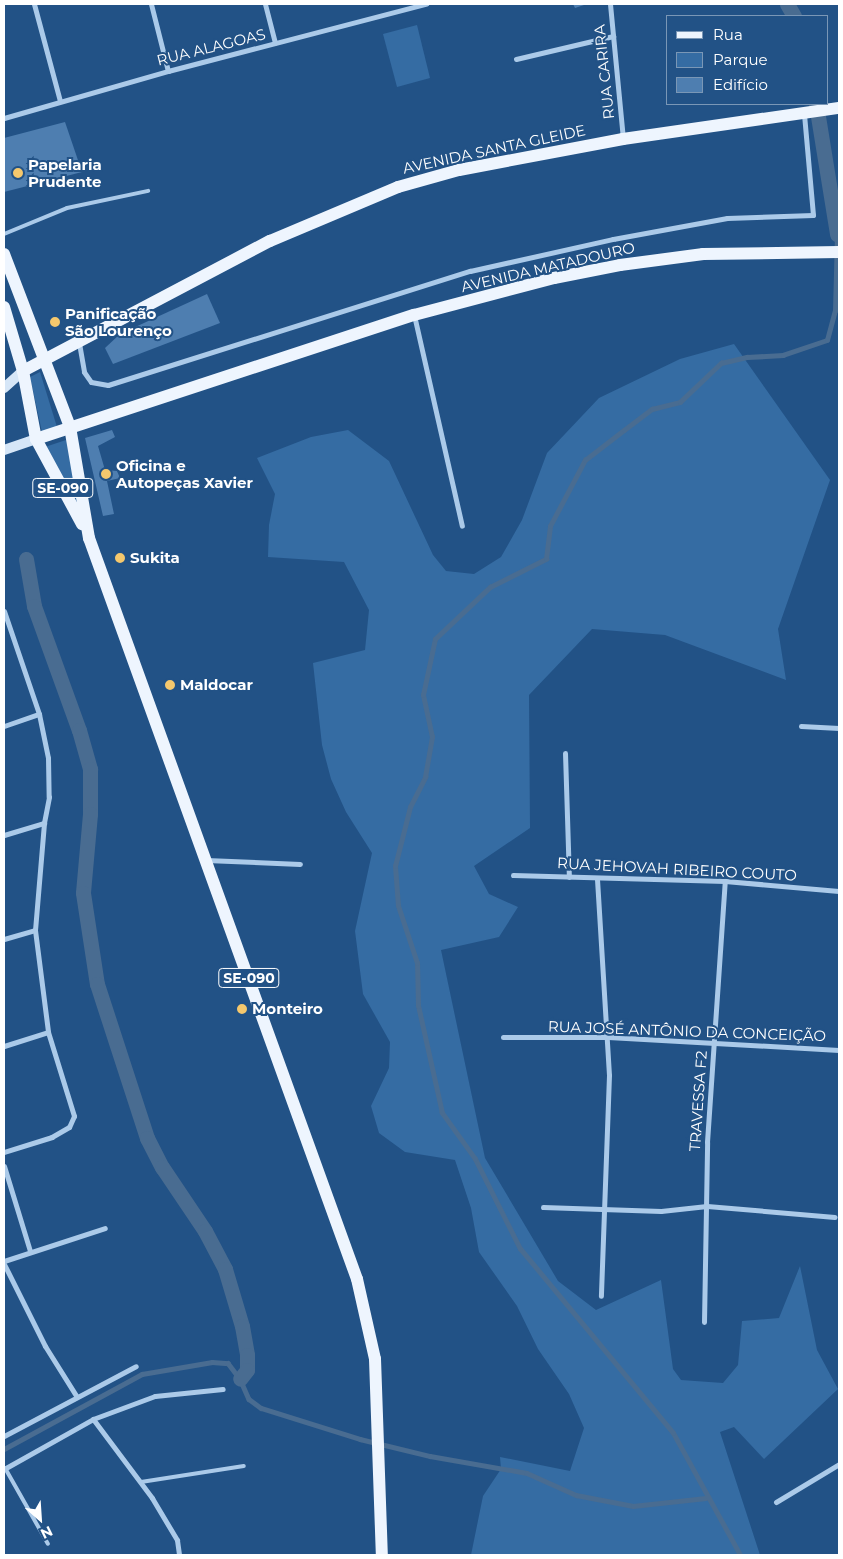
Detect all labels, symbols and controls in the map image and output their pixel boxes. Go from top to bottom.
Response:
legend [666,15,828,105]
street label: RUA CARIRA [590,24,618,120]
street label: RUA ALAGOAS [155,25,267,69]
text: Rua [713,25,743,44]
text: Parque [713,50,768,69]
text: Edifício [713,75,768,94]
street label: AVENIDA SANTA GLEIDE [401,121,587,177]
place label: Papelaria Prudente [28,155,102,190]
marker: Papelaria Prudente [12,167,24,179]
street label: AVENIDA MATADOURO [459,238,637,296]
place label: Panificação São Lourenço [65,304,172,339]
marker: Panificação São Lourenço [49,316,61,328]
place label: Oficina e Autopeças Xavier [116,456,253,491]
marker: Oficina e Autopeças Xavier [100,468,112,480]
road number: SE-090 [32,476,94,499]
place label: Sukita [130,549,180,567]
marker: Sukita [114,552,126,564]
place label: Maldocar [180,676,253,694]
marker: Maldocar [164,679,176,691]
street label: RUA JEHOVAH RIBEIRO COUTO [557,854,797,884]
road number: SE-090 [218,966,280,990]
place label: Monteiro [252,1000,323,1018]
marker: Monteiro [236,1003,248,1015]
street label: RUA JOSÉ ANTÔNIO DA CONCEIÇÃO [548,1017,826,1045]
street label: TRAVESSA F2 [685,1050,711,1152]
north arrow [15,1494,65,1544]
text: N [38,1522,56,1543]

